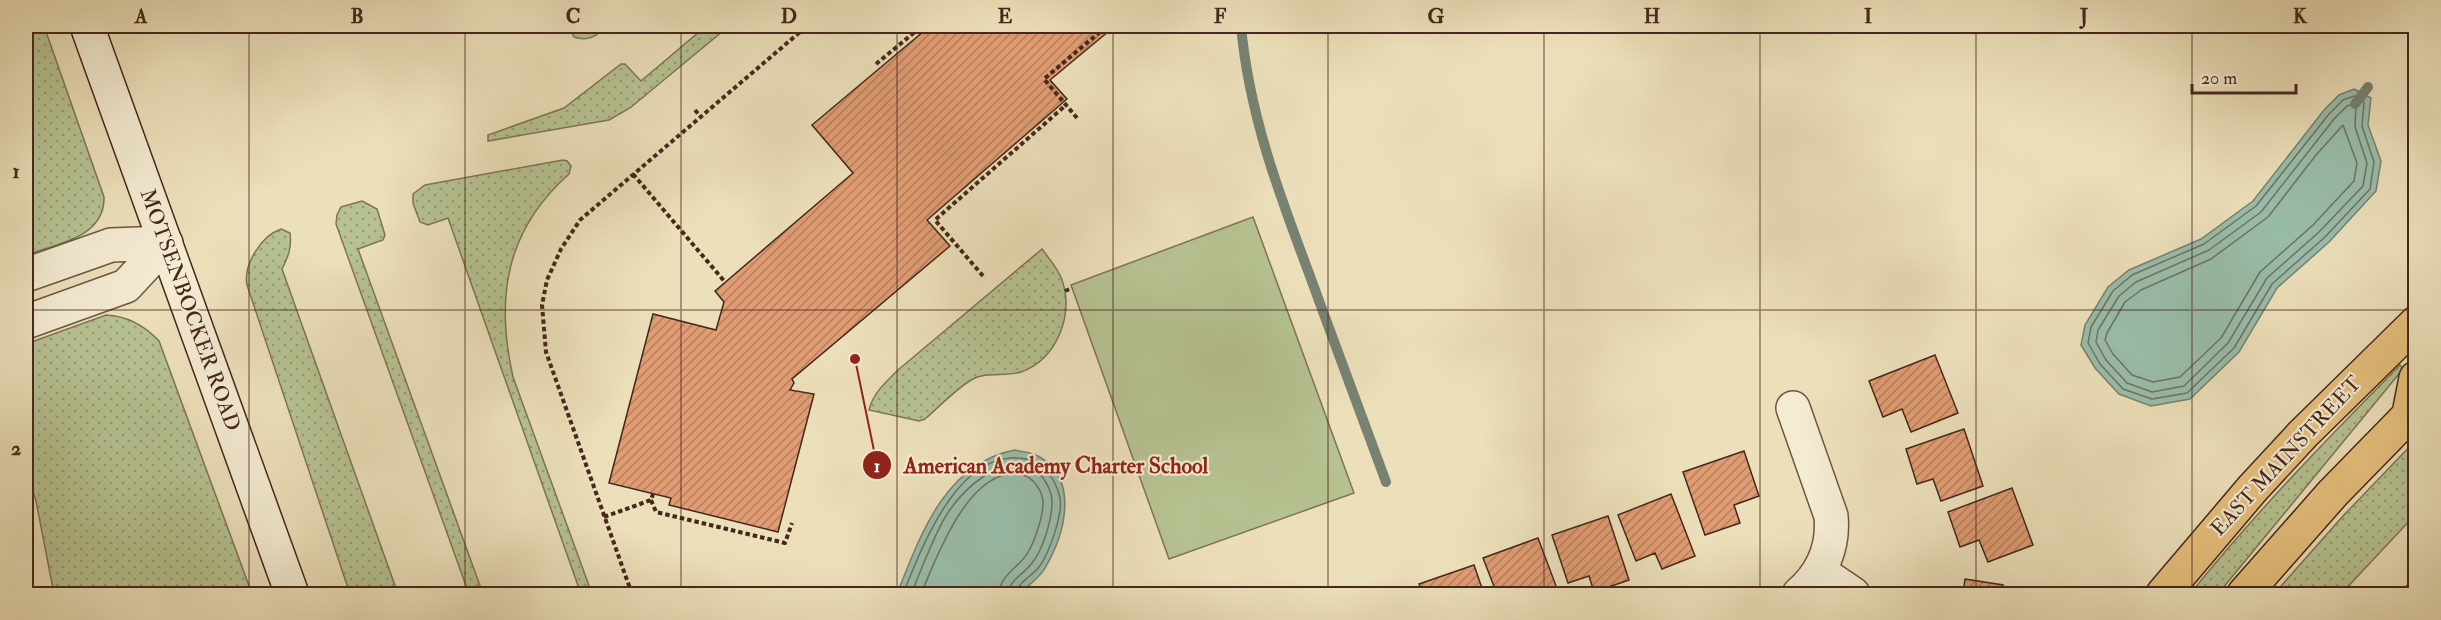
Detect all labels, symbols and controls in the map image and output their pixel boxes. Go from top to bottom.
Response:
text: A [134,4,148,29]
text: B [350,4,364,29]
text: C [566,4,580,29]
text: D [781,4,797,29]
text: E [998,4,1013,29]
text: F [1214,4,1227,29]
text: G [1428,4,1445,29]
text: H [1644,4,1660,29]
text: I [1864,4,1872,29]
text: J [2079,4,2088,29]
text: K [2293,4,2308,29]
scale bar [2192,57,2296,95]
text: 20 m [2201,67,2237,90]
text: 1 [12,159,20,184]
street label: MOTSENBOCKER ROAD [134,185,246,435]
street label: EAST MAINSTREET [2205,370,2367,542]
text: 2 [11,436,21,461]
callout: American Academy Charter School [862,445,1220,485]
text: American Academy Charter School [903,452,1209,481]
text: 1 [874,455,880,478]

